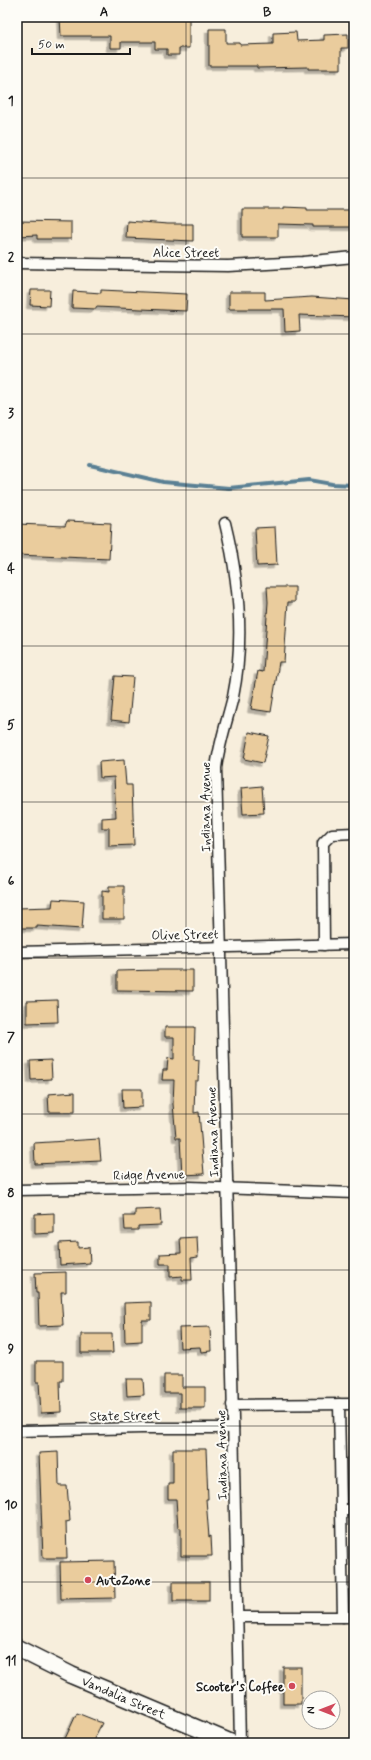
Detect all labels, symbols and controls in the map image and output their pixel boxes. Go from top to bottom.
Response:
text: A [100,4,108,21]
text: B [263,4,272,21]
scale bar [32,30,130,56]
text: 50 m [38,37,65,53]
text: 1 [8,93,14,110]
street label: Alice Street [153,245,219,262]
text: 2 [8,249,15,266]
text: 3 [8,405,14,422]
text: 4 [7,561,15,578]
text: 5 [7,717,15,734]
street label: Indiana Avenue [198,762,215,852]
text: 6 [8,873,15,890]
street label: Olive Street [151,926,219,945]
text: 7 [7,1029,15,1046]
street label: Indiana Avenue [203,1086,224,1177]
street label: Ridge Avenue [113,1166,185,1186]
text: 8 [7,1185,15,1202]
text: 9 [8,1341,15,1358]
street label: State Street [90,1407,161,1426]
street label: Indiana Avenue [213,1410,232,1500]
text: 10 [4,1497,18,1514]
place label: AutoZone [96,1573,151,1590]
marker: AutoZone [83,1575,93,1585]
text: 11 [5,1653,17,1670]
street label: Vandalia Street [79,1673,168,1724]
place label: Scooter's Coffee [196,1679,284,1696]
marker: Scooter's Coffee [287,1681,297,1691]
north arrow [301,1690,341,1730]
text: N [305,1706,319,1714]

